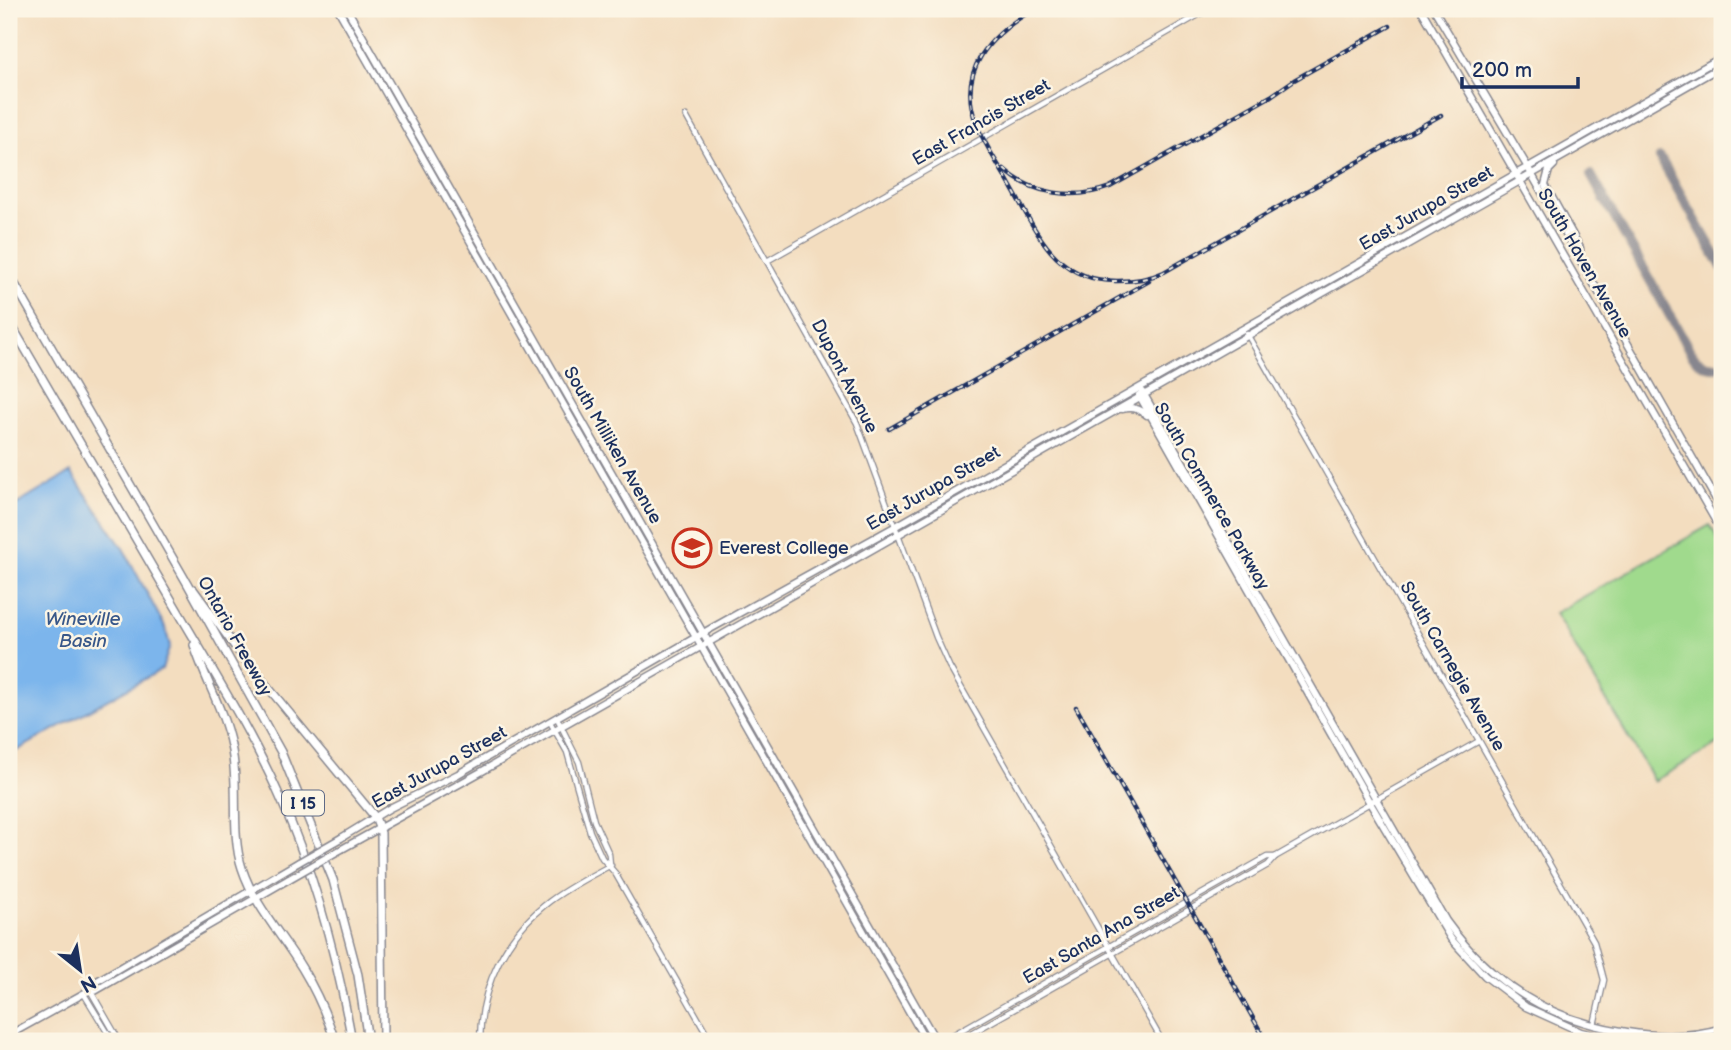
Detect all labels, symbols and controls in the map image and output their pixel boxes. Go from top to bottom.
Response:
scale bar [1462,46,1577,90]
text: 200 m [1472,58,1532,83]
street label: East Francis Street [909,74,1054,170]
street label: East Jurupa Street [1356,161,1497,255]
street label: South Haven Avenue [1533,185,1636,342]
street label: Dupont Avenue [807,316,882,437]
street label: South Milliken Avenue [559,363,666,528]
street label: South Commerce Parkway [1149,399,1274,594]
street label: East Jurupa Street [863,441,1004,535]
school or university icon: Everest College [671,527,713,569]
place label: Everest College [719,538,849,559]
street label: Ontario Freeway [193,573,276,700]
street label: South Carnegie Avenue [1395,578,1510,755]
water label: Wineville Basin [45,608,121,653]
street label: East Jurupa Street [368,721,511,813]
road number: I 15 [282,790,324,816]
street label: East Santa Ana Street [1019,882,1184,989]
north arrow [46,934,116,1004]
text: N [76,970,100,997]

